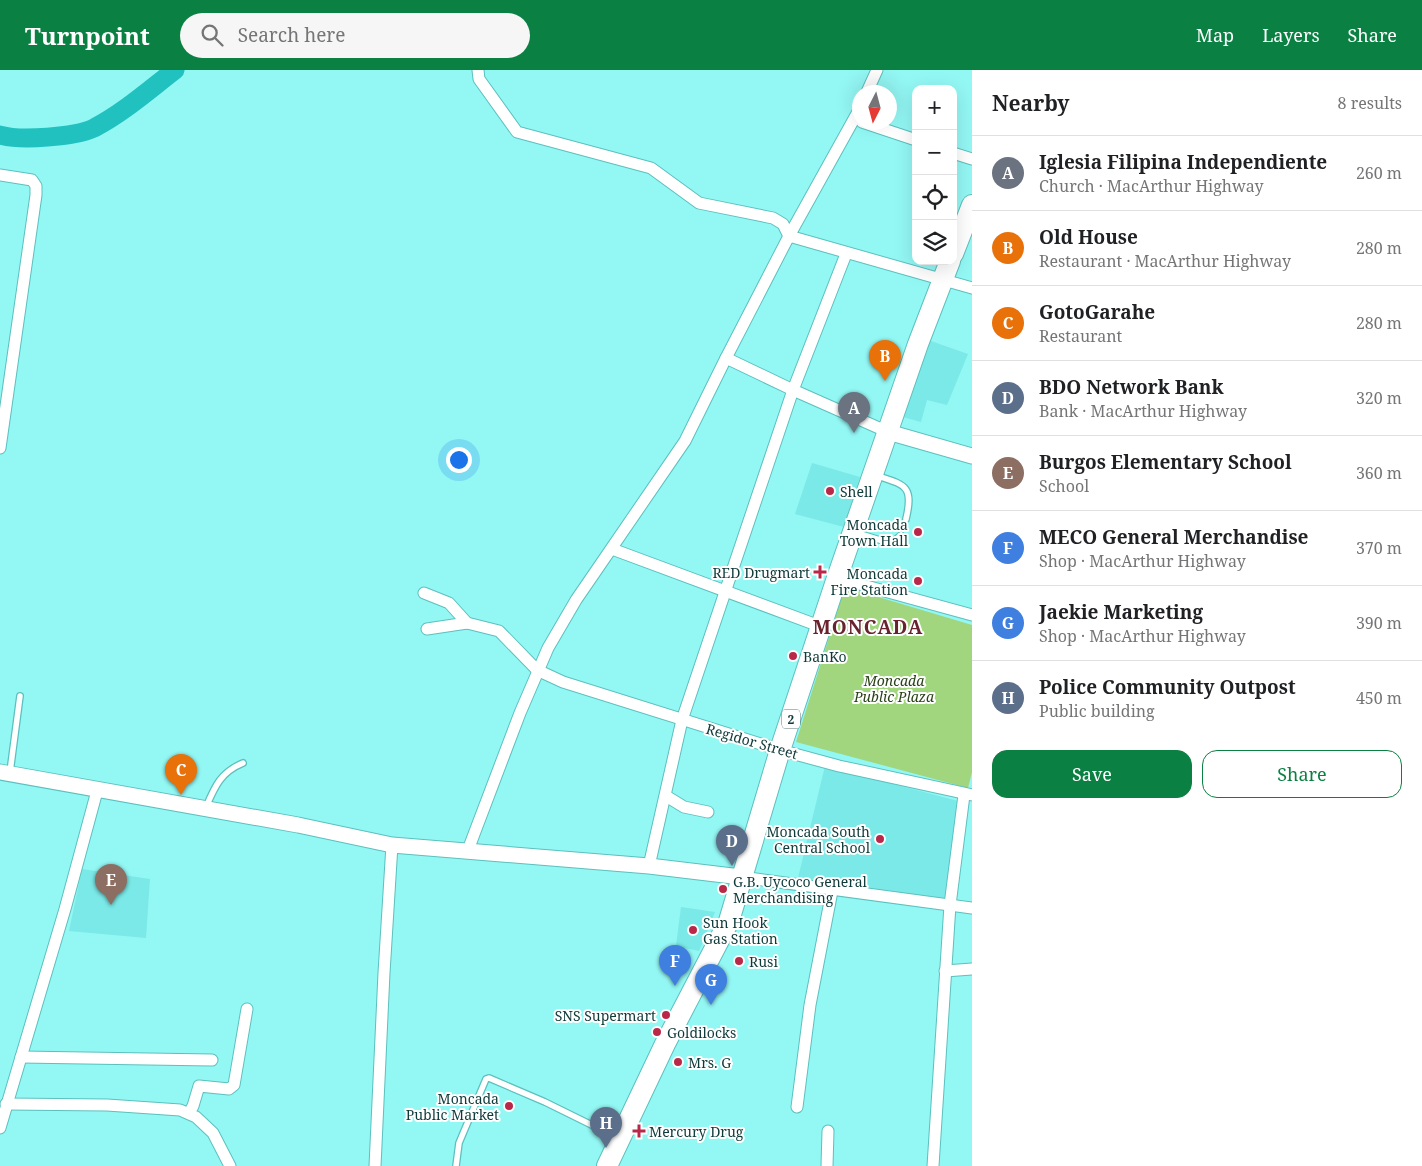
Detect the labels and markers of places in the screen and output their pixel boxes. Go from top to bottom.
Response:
pin: B [869,340,901,381]
pin: A [838,392,870,433]
place label: Shell [840,482,873,501]
marker: Shell [824,485,836,497]
place label: Moncada Town Hall [840,515,909,550]
marker: Moncada Town Hall [912,526,924,538]
place label: RED Drugmart [712,563,810,582]
place label: Moncada Fire Station [831,564,908,599]
marker: RED Drugmart [814,566,826,578]
marker: Moncada Fire Station [912,575,924,587]
place label: BanKo [803,647,847,666]
marker: BanKo [787,650,799,662]
pin: C [165,754,197,795]
place label: Moncada South Central School [766,822,871,857]
pin: D [716,825,748,866]
marker: Moncada South Central School [874,833,886,845]
pin: E [95,864,127,905]
place label: G.B. Uycoco General Merchandising [733,872,868,907]
marker: G.B. Uycoco General Merchandising [717,883,729,895]
place label: Sun Hook Gas Station [703,913,778,948]
marker: Sun Hook Gas Station [687,924,699,936]
pin: F [659,945,691,986]
place label: Rusi [749,952,778,971]
marker: Rusi [733,955,745,967]
pin: G [695,964,727,1005]
place label: SNS Supermart [555,1006,656,1025]
marker: SNS Supermart [660,1009,672,1021]
place label: Goldilocks [667,1023,736,1042]
marker: Goldilocks [651,1026,663,1038]
place label: Mrs. G [688,1053,731,1072]
marker: Mrs. G [672,1056,684,1068]
place label: Moncada Public Market [406,1089,499,1124]
marker: Moncada Public Market [503,1100,515,1112]
pin: H [590,1107,622,1148]
place label: Mercury Drug [649,1122,744,1141]
marker: Mercury Drug [633,1125,645,1137]

